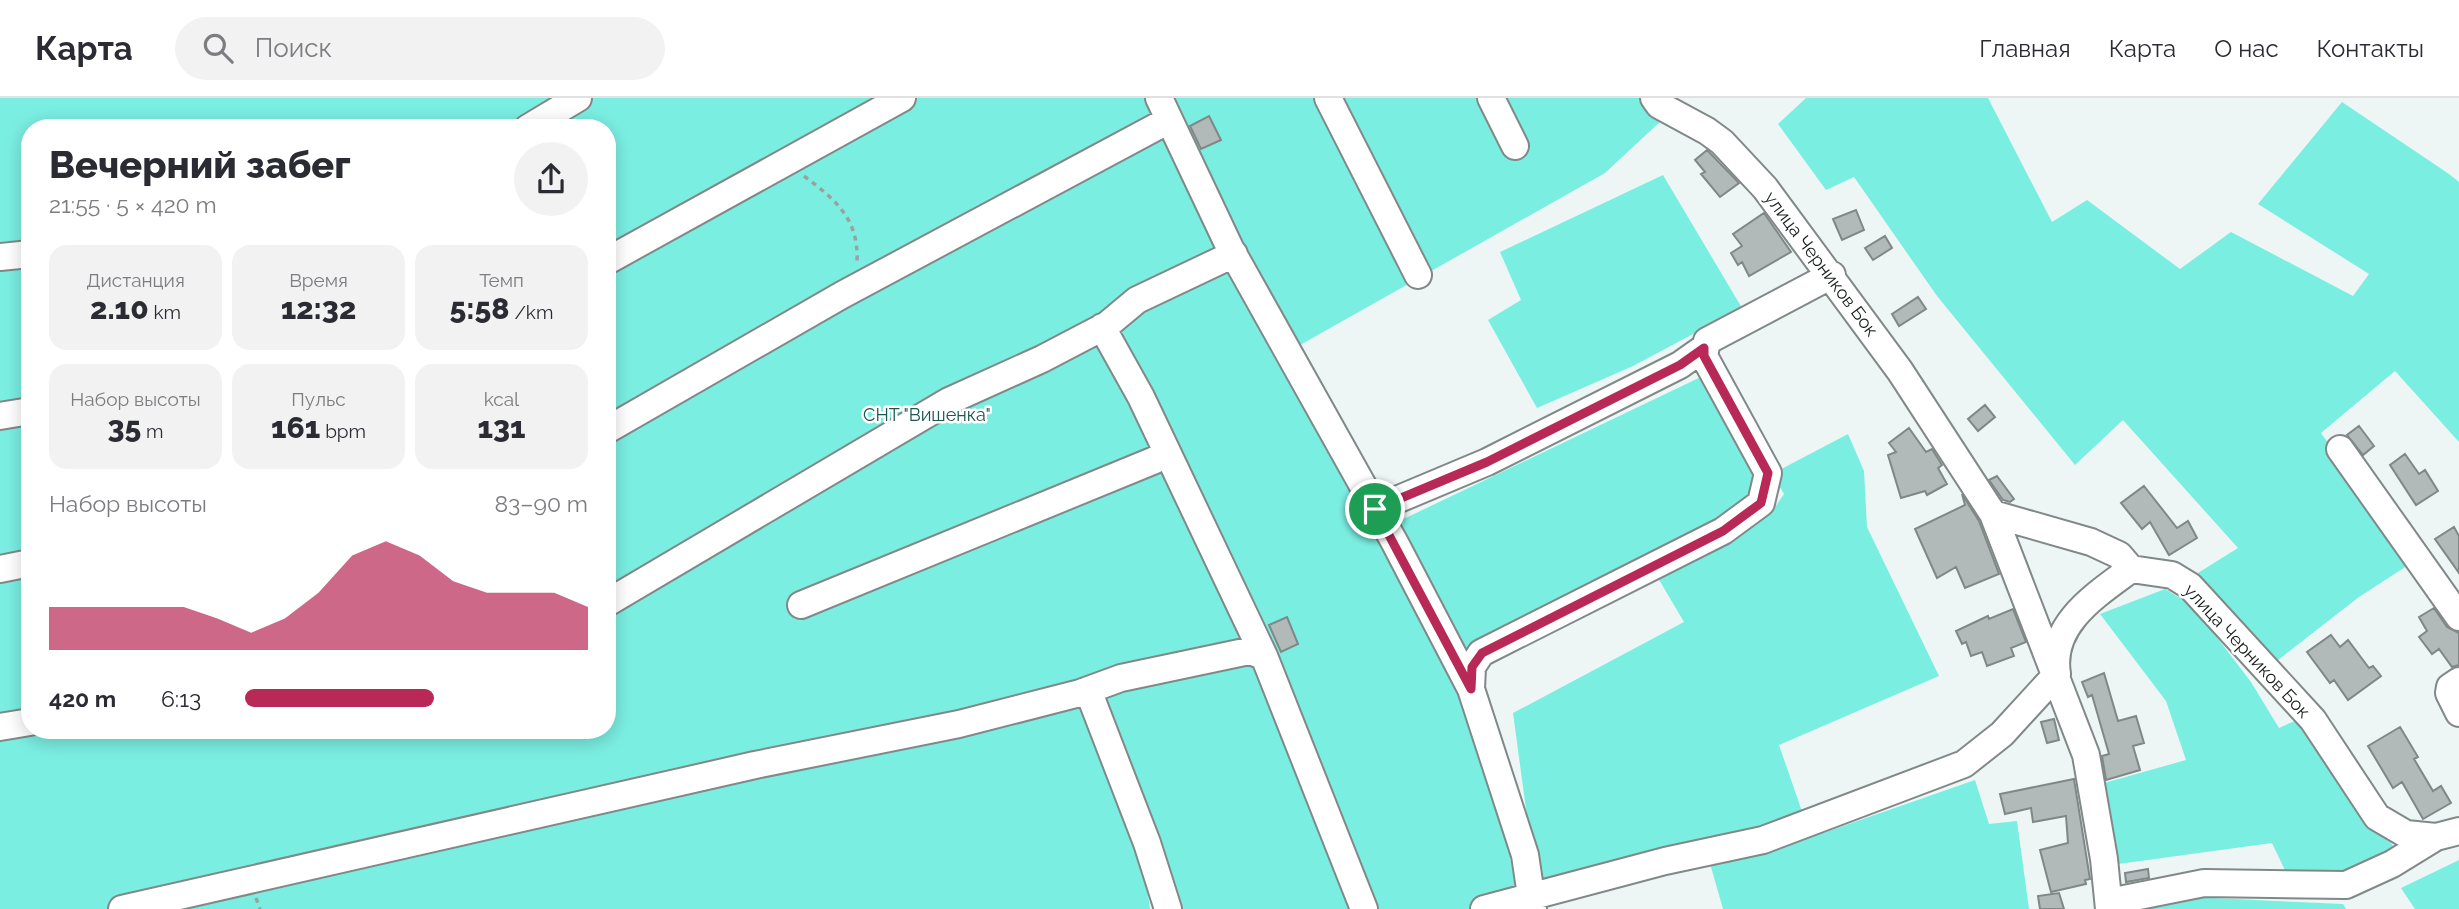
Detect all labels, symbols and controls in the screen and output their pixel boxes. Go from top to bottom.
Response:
search box [175,17,665,80]
text: Карта [35,29,133,68]
icon: search [199,29,237,67]
text: Поиск [255,33,332,63]
text: Главная [1979,34,2071,63]
text: Карта [2109,34,2176,63]
text: О нас [2214,34,2279,63]
text: Контакты [2317,34,2424,63]
text: Вечерний забег [49,142,351,187]
button: share [514,142,588,216]
street label: улица Черников Бок [1760,187,1883,340]
text: 21:55 · 5 × 420 m [49,191,217,218]
text: Дистанция [86,269,185,291]
text: Время [289,269,348,291]
text: Темп [479,269,524,291]
text: 2.10 [90,291,149,326]
text: 12:32 [281,291,356,326]
text: 5:58 [450,291,510,326]
text: km [149,301,181,323]
text: /km [510,301,553,323]
text: Набор высоты [70,388,201,410]
text: Пульс [291,388,346,410]
text: kcal [484,388,519,410]
park label: СНТ "Вишенка" [863,404,991,425]
text: 35 [107,410,141,445]
text: 161 [271,410,320,445]
text: 131 [477,410,526,445]
text: m [141,420,164,442]
text: bpm [320,420,366,442]
pin [1345,479,1405,539]
text: Набор высоты [49,490,207,517]
text: 83–90 m [494,490,588,517]
icon: arrive [1356,490,1394,528]
street label: улица Черников Бок [2180,579,2315,722]
text: 420 m [49,685,116,712]
text: 6:13 [161,685,201,712]

